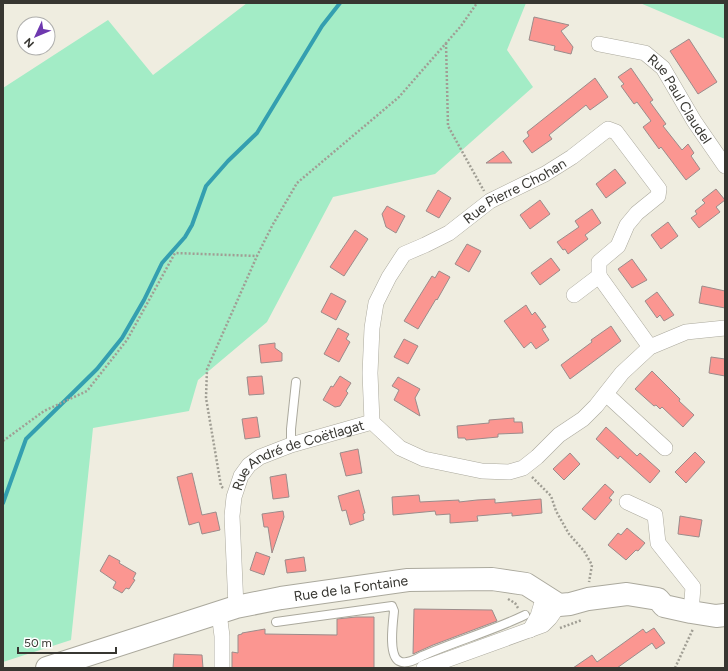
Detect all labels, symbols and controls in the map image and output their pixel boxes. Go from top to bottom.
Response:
north arrow [16,16,56,56]
text: N [22,35,37,50]
street label: Rue Paul Claudel [644,50,715,147]
street label: Rue Pierre Chohan [460,154,569,227]
street label: Rue André de Coëtlagat [228,416,366,493]
street label: Rue de la Fontaine [293,572,409,605]
scale bar [18,629,116,655]
text: 50 m [24,636,52,650]

